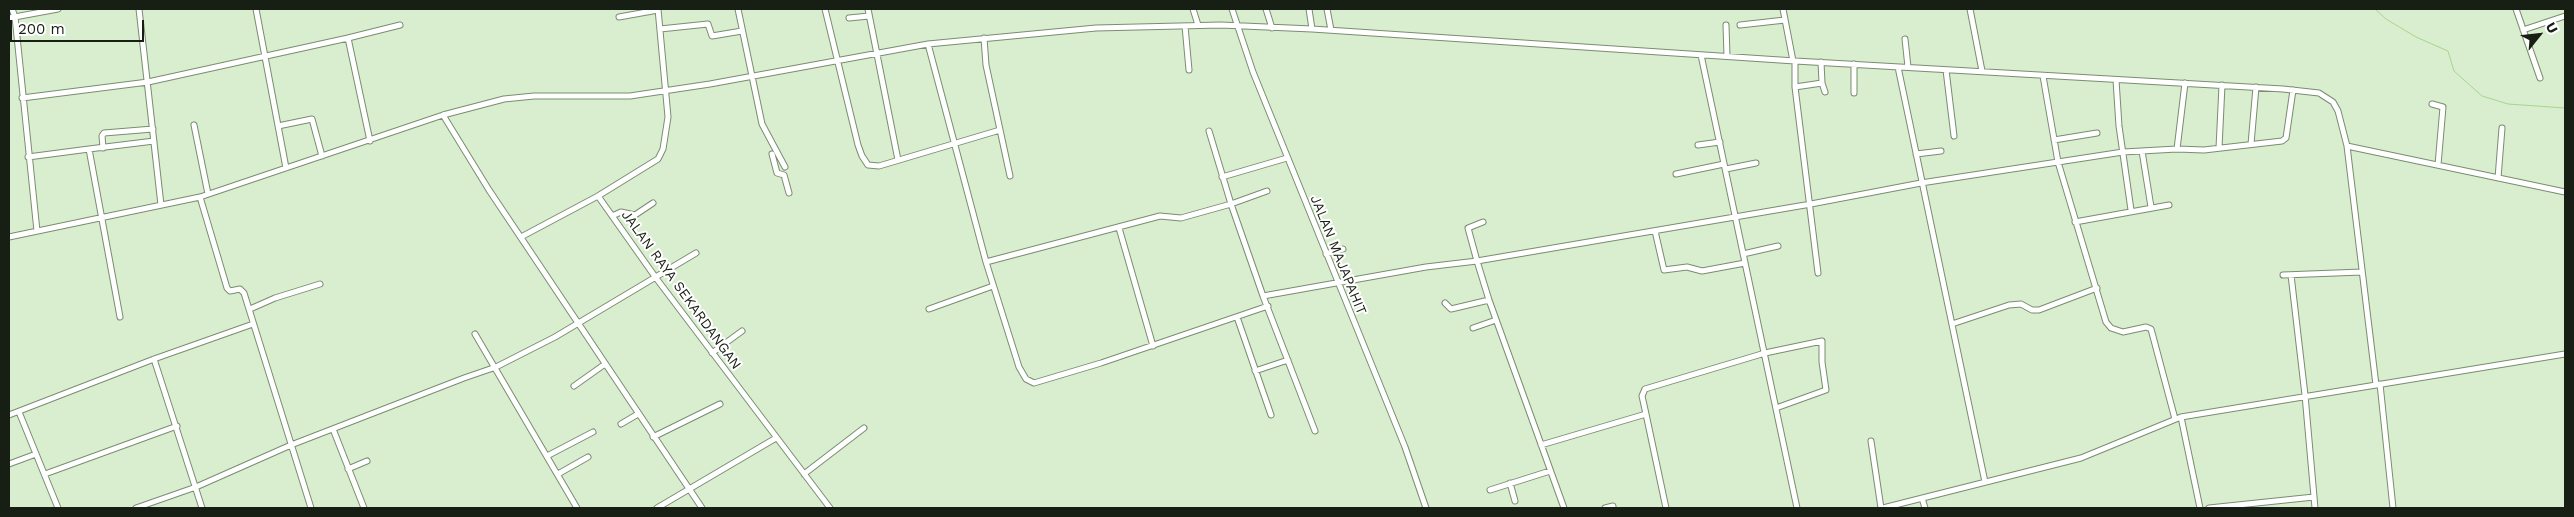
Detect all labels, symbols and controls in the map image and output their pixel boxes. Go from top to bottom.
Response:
scale bar [12,10,146,42]
north arrow [2514,10,2564,60]
text: U [2543,19,2562,36]
text: 200 m [18,20,65,38]
street label: JALAN MAJAPAHIT [1306,193,1370,317]
street label: JALAN RAYA SEKARDANGAN [618,207,744,373]

